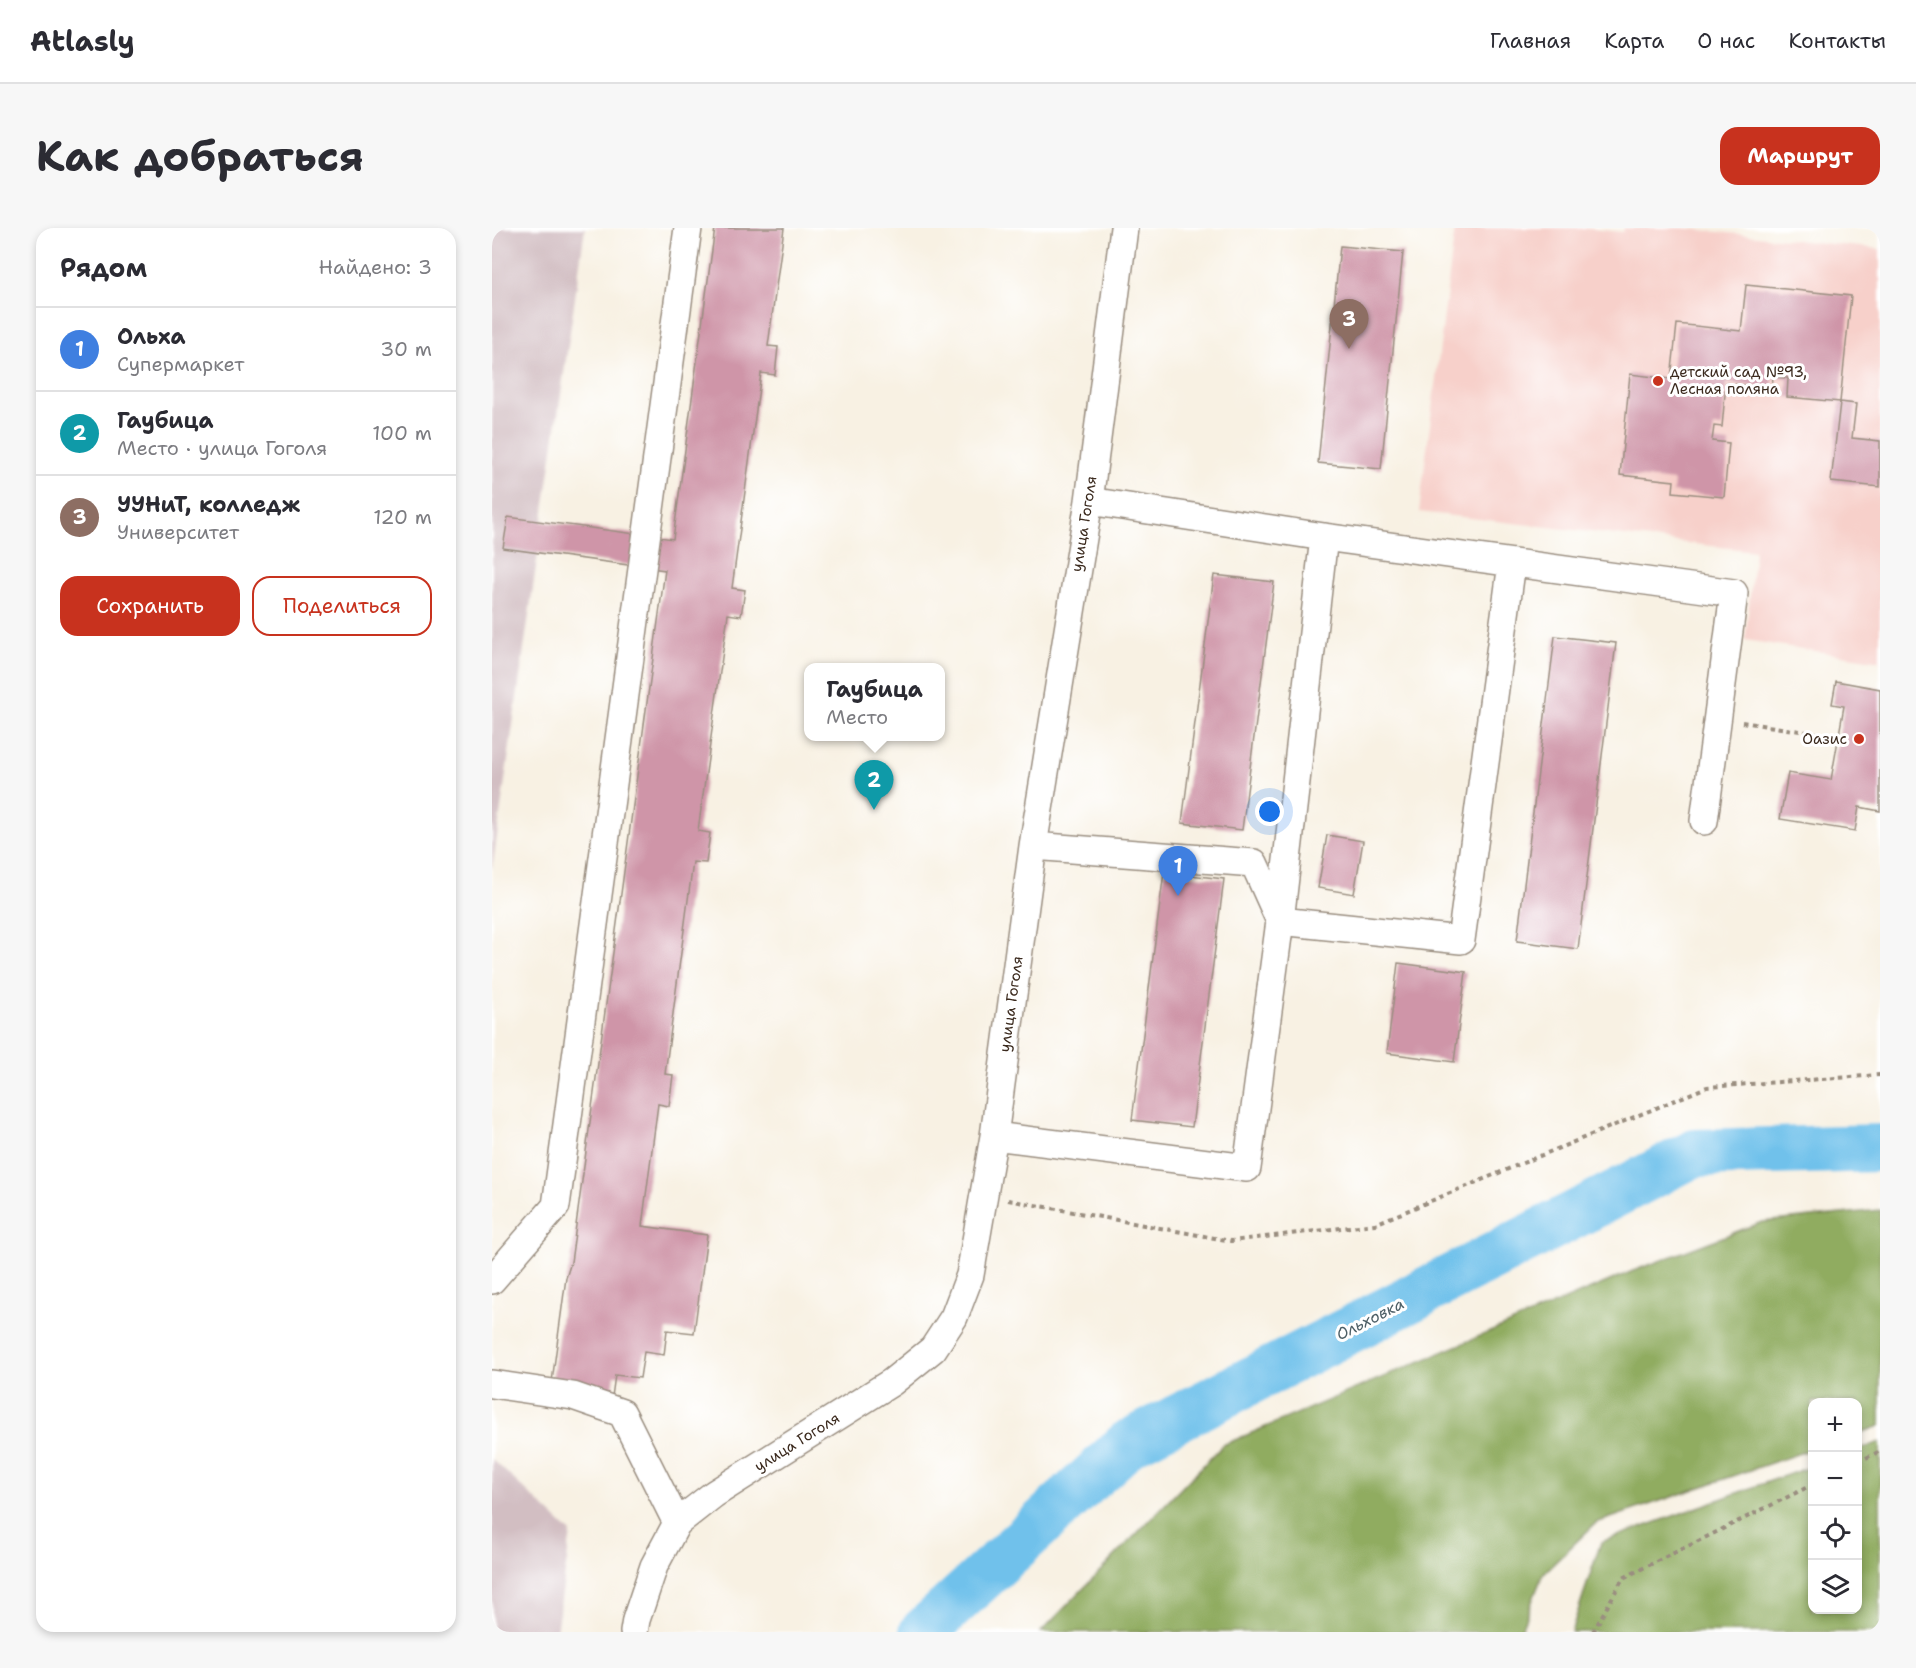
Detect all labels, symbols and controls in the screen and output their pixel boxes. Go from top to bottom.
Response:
text: Atlasly [30,22,135,60]
text: Главная [1490,27,1571,55]
text: Карта [1604,27,1664,55]
text: О нас [1697,27,1755,55]
text: Контакты [1788,27,1886,55]
button: Маршрут [1720,127,1880,185]
text: Как добраться [36,128,364,184]
text: Рядом [60,250,147,285]
text: Найдено: 3 [319,254,432,280]
pin: 3 [1330,300,1368,349]
text: Ольха [117,322,185,351]
text: 1 [75,336,84,362]
text: 30 m [380,336,432,362]
text: Супермаркет [117,351,244,377]
place label: детский сад №93, Лесная поляна [1670,362,1807,399]
marker: детский сад №93, Лесная поляна [1651,374,1665,388]
text: Гаубица [117,406,213,435]
text: 2 [73,420,87,446]
text: 100 m [372,420,432,446]
text: Место · улица Гоголя [117,435,327,461]
street label: улица Гоголя [1067,475,1101,573]
text: УУНиТ, колледж [117,490,300,519]
text: 3 [73,504,87,530]
text: 120 m [373,504,432,530]
text: Университет [117,519,239,545]
button: Сохранить [60,576,240,636]
button: Поделиться [252,576,432,636]
popup [804,663,945,741]
text: Гаубица [826,675,923,704]
text: Место [826,704,888,730]
place label: Оазис [1802,729,1847,749]
marker: Оазис [1852,732,1866,746]
pin: 2 [854,760,893,810]
your location [1255,797,1284,826]
pin: 1 [1158,846,1198,896]
street label: улица Гоголя [994,955,1028,1053]
water label: Ольховка [1332,1293,1408,1345]
map controls [1808,1398,1862,1614]
button: + [1808,1398,1862,1452]
street label: улица Гоголя [751,1408,843,1476]
button: − [1808,1452,1862,1506]
button: locate [1808,1506,1862,1560]
button: layers [1808,1560,1862,1614]

